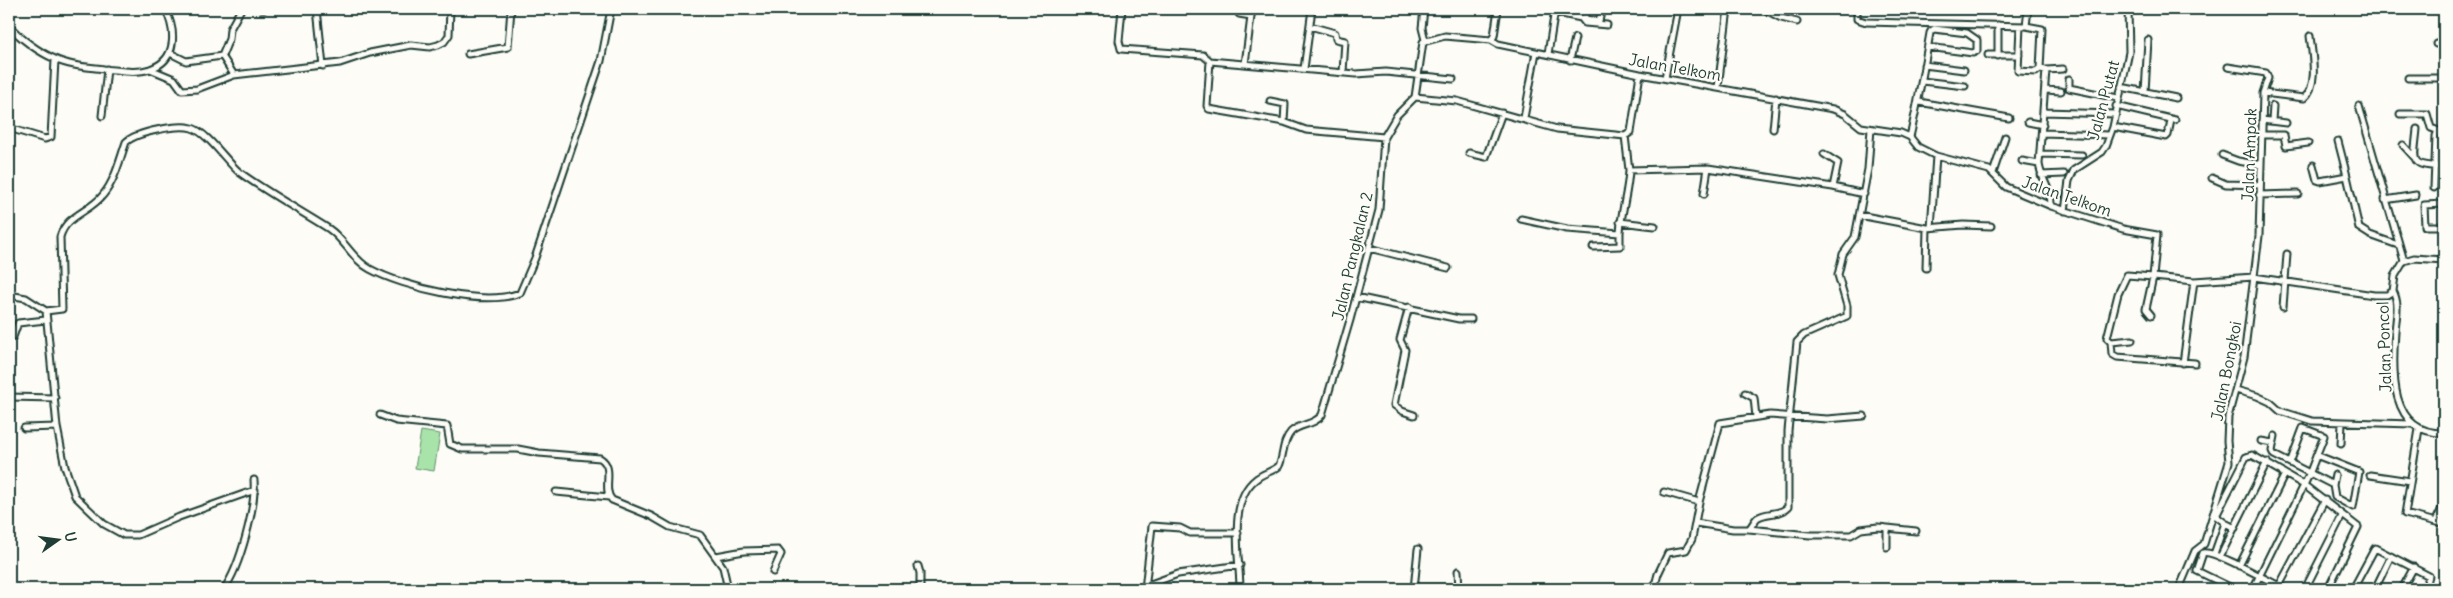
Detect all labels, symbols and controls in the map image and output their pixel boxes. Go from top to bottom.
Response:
street label: Jalan Telkom [1627,49,1723,85]
street label: Jalan Putat [2083,57,2123,142]
street label: Jalan Ampak [2237,108,2261,202]
street label: Jalan Telkom [2020,171,2114,221]
street label: Jalan Pangkalan 2 [1327,190,1377,322]
street label: Jalan Poncol [2372,301,2396,393]
street label: Jalan Bongkoi [2207,319,2245,423]
north arrow [32,516,82,566]
text: U [61,530,81,544]

